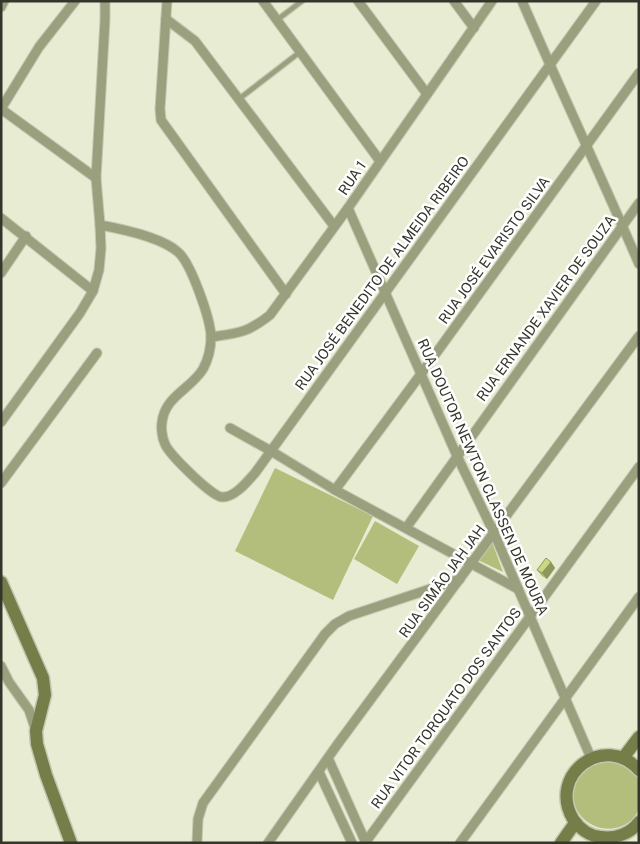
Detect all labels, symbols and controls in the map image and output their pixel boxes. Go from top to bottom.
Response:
street label: RUA JOSÉ BENEDITO DE ALMEIDA RIBEIRO [291,152,472,393]
street label: RUA 1 [335,158,369,198]
street label: RUA JOSÉ EVARISTO SILVA [434,173,553,327]
street label: RUA ERNANDE XAVIER DE SOUZA [473,212,619,404]
street label: RUA DOUTOR NEWTON CLASSEN DE MOURA [414,336,552,618]
street label: RUA SIMÃO JAH JAH [395,521,488,640]
street label: RUA VITOR TORQUATO DOS SANTOS [368,604,524,812]

